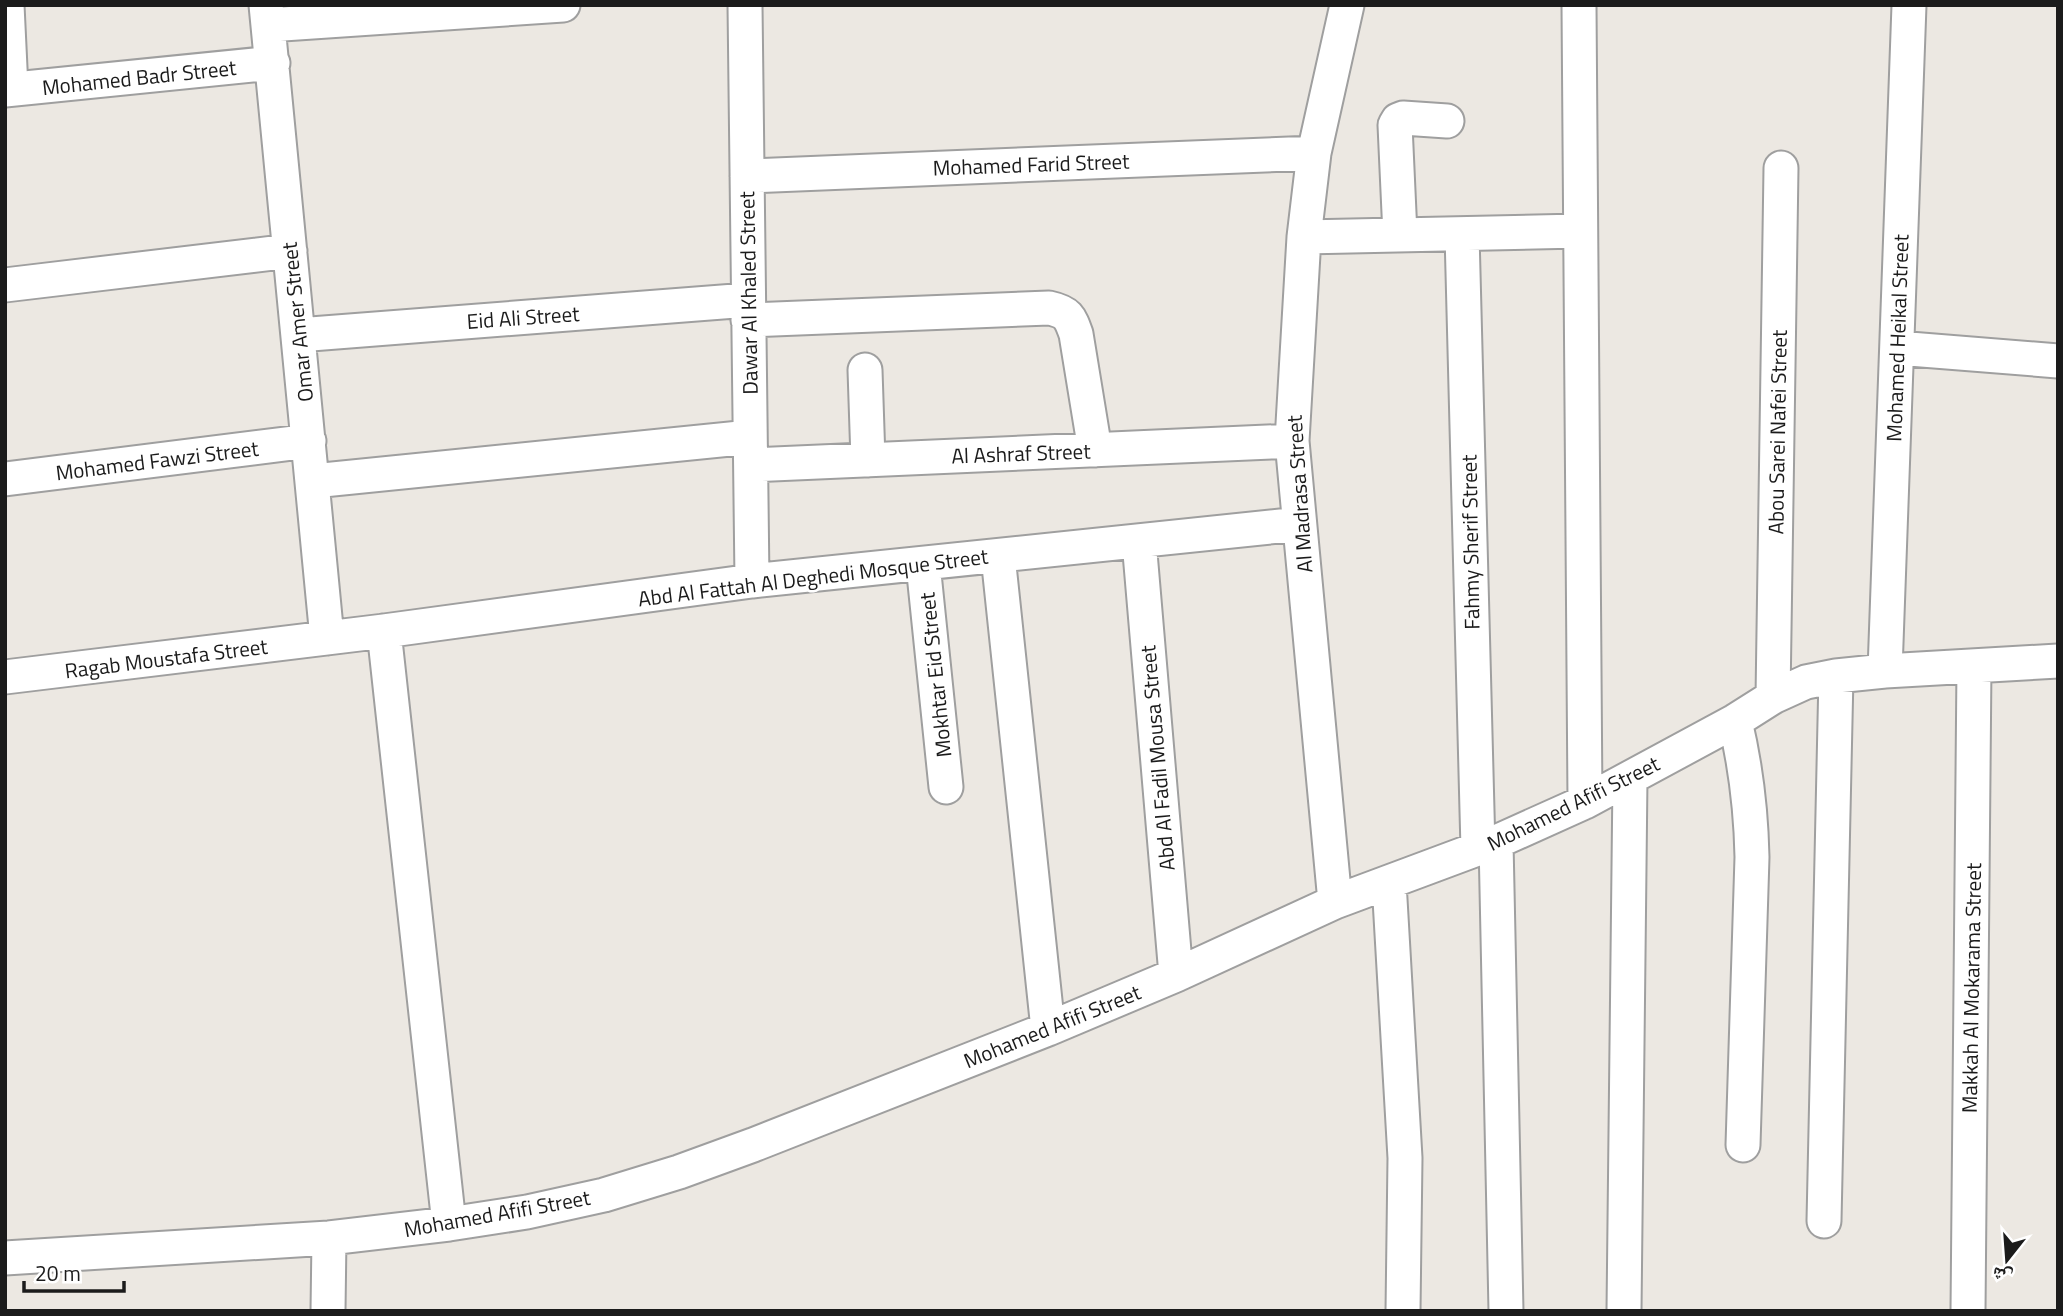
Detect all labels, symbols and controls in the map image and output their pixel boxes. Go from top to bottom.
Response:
street label: Mohamed Badr Street [40,51,238,103]
street label: Mohamed Farid Street [932,145,1131,183]
street label: Dawar Al Khaled Street [730,190,766,395]
street label: Mohamed Heikal Street [1877,233,1917,442]
street label: Omar Amer Street [273,240,321,403]
street label: Eid Ali Street [466,297,581,337]
street label: Abou Sarei Nafei Street [1759,329,1795,535]
street label: Al Madrasa Street [1277,413,1320,574]
street label: Mohamed Fawzi Street [54,432,261,488]
street label: Al Ashraf Street [951,435,1092,471]
street label: Fahmy Sherif Street [1452,454,1488,630]
street label: Abd Al Fattah Al Deghedi Mosque Street [636,540,990,614]
street label: Mokhtar Eid Street [910,590,960,759]
street label: Ragab Moustafa Street [63,630,270,686]
street label: Abd Al Fadil Mousa Street [1131,643,1183,872]
street label: Mohamed Afifi Street [1481,747,1665,859]
street label: Makkah Al Mokarama Street [1953,862,1989,1113]
street label: Mohamed Afifi Street [959,976,1146,1076]
street label: Mohamed Afifi Street [401,1181,593,1245]
north arrow [1972,1225,2042,1295]
scale bar [24,1250,124,1294]
text: 20 m [35,1257,81,1289]
text: ش [1988,1260,2016,1294]

